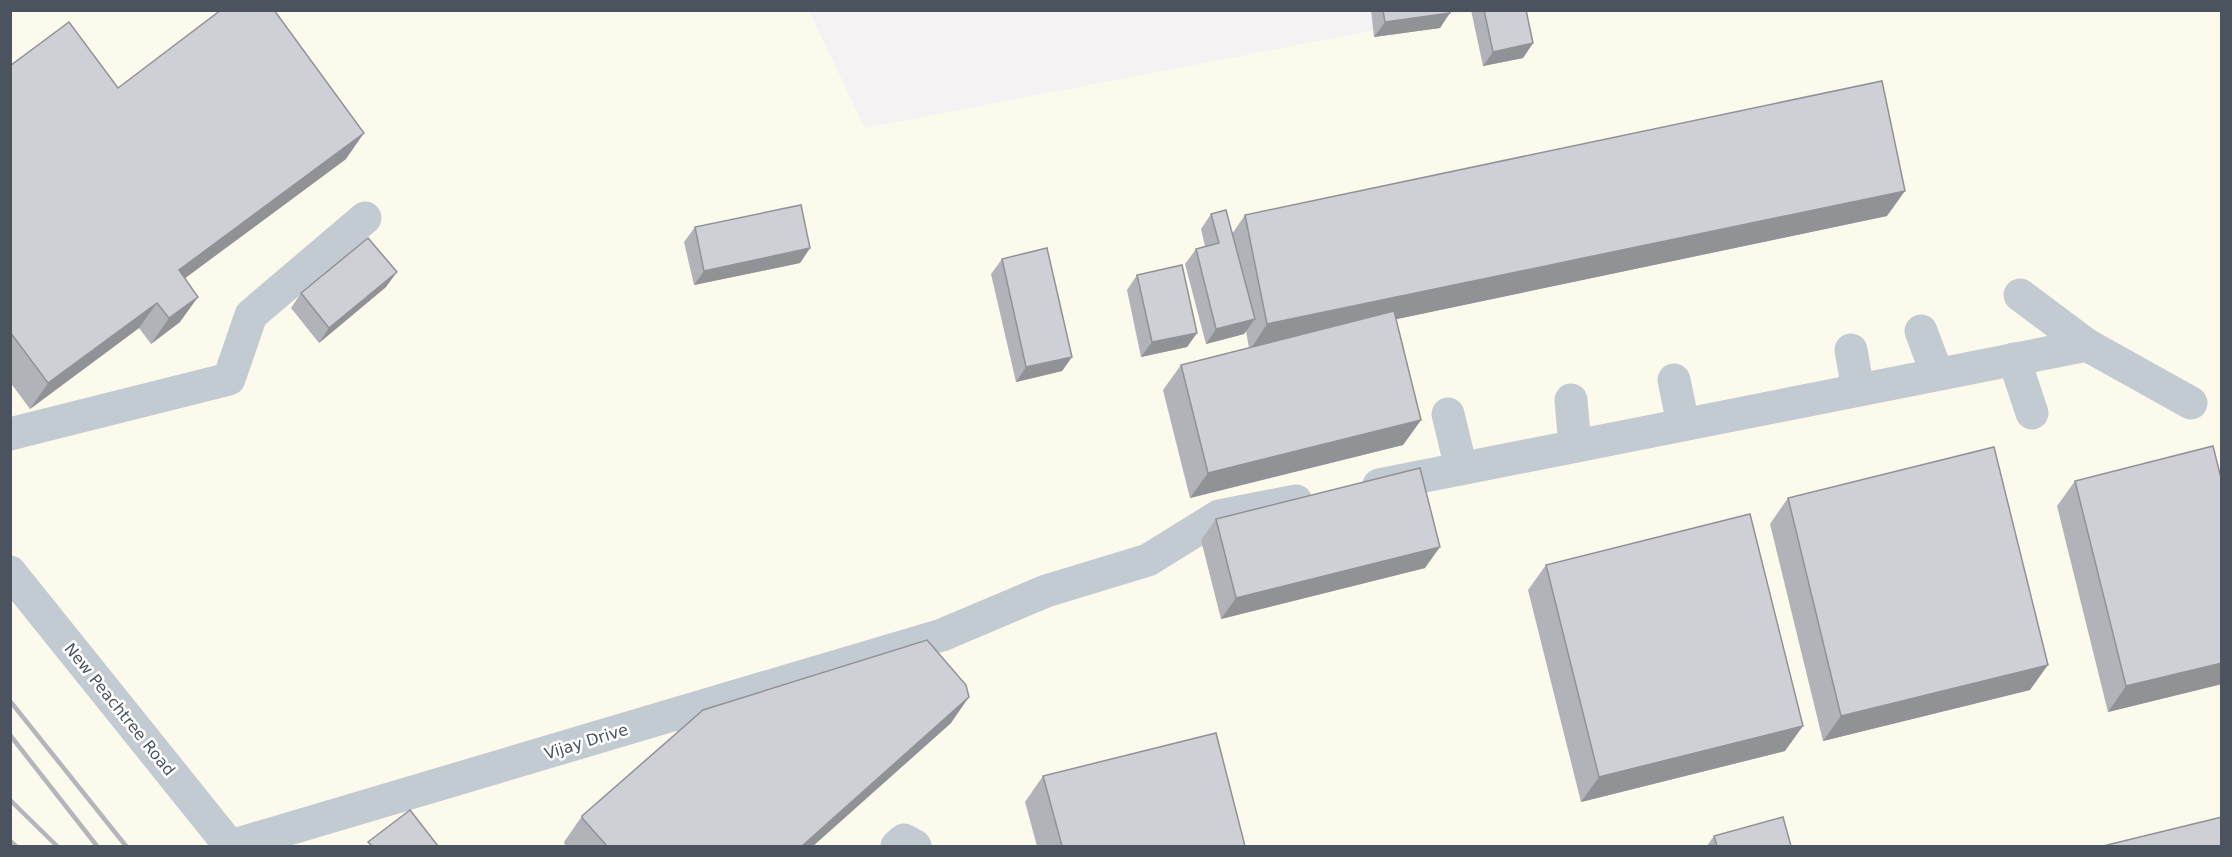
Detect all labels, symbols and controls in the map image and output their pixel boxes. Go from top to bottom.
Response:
street label: New Peachtree Road [60,639,179,779]
street label: Vijay Drive [542,720,630,763]

